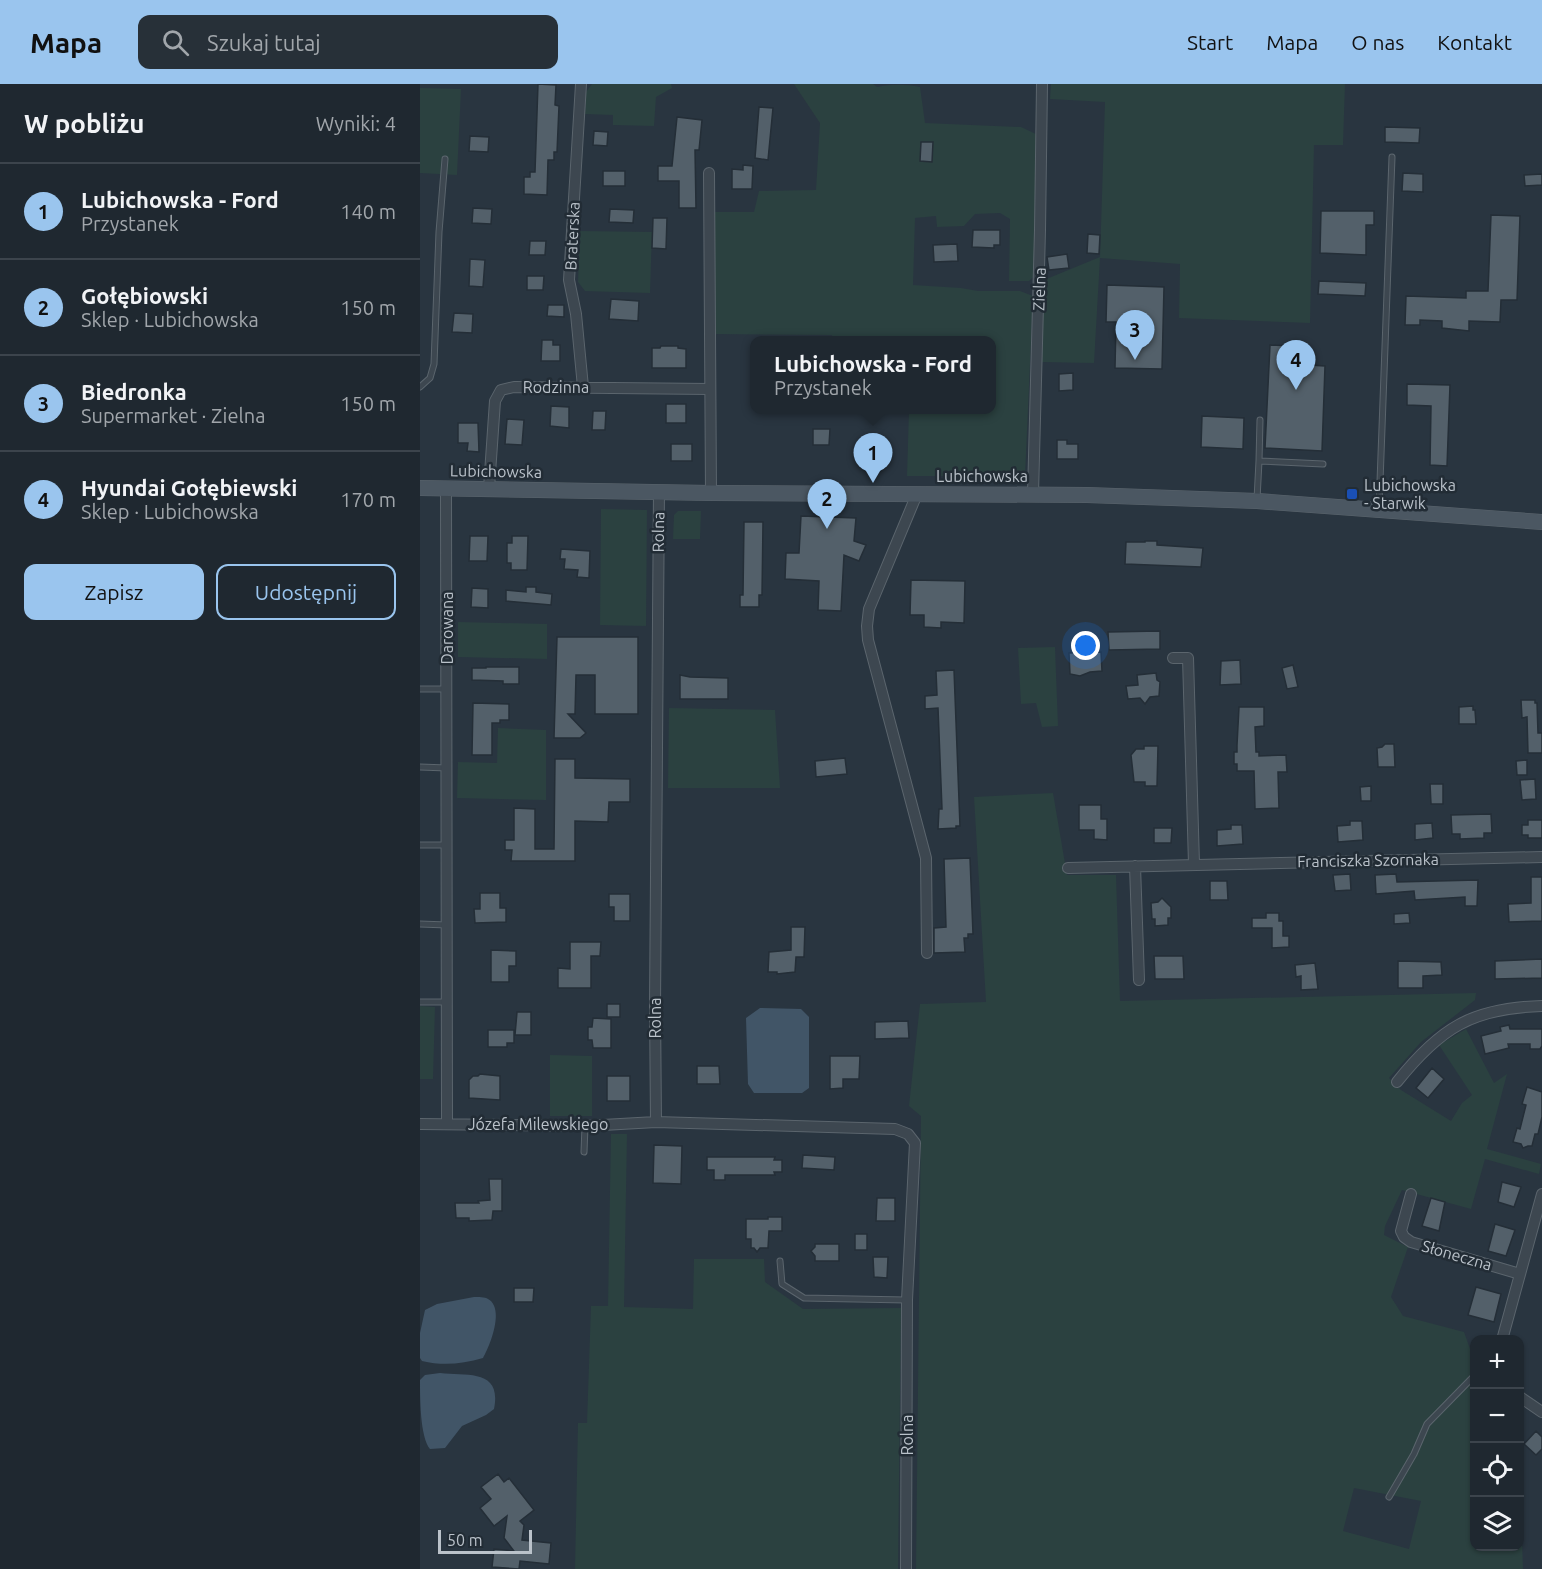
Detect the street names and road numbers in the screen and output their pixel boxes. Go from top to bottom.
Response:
street label: Braterska [561,201,583,271]
street label: Zielna [1029,267,1049,311]
street label: Rodzinna [523,378,589,396]
street label: Lubichowska [450,461,542,481]
street label: Lubichowska [936,467,1028,485]
street label: Rolna [649,511,667,553]
street label: Darowana [438,592,456,664]
street label: Franciszka Szornaka [1297,850,1439,870]
street label: Rolna [646,998,664,1038]
street label: Józefa Milewskiego [468,1115,608,1133]
street label: Słoneczna [1420,1236,1494,1274]
street label: Rolna [898,1415,916,1455]

